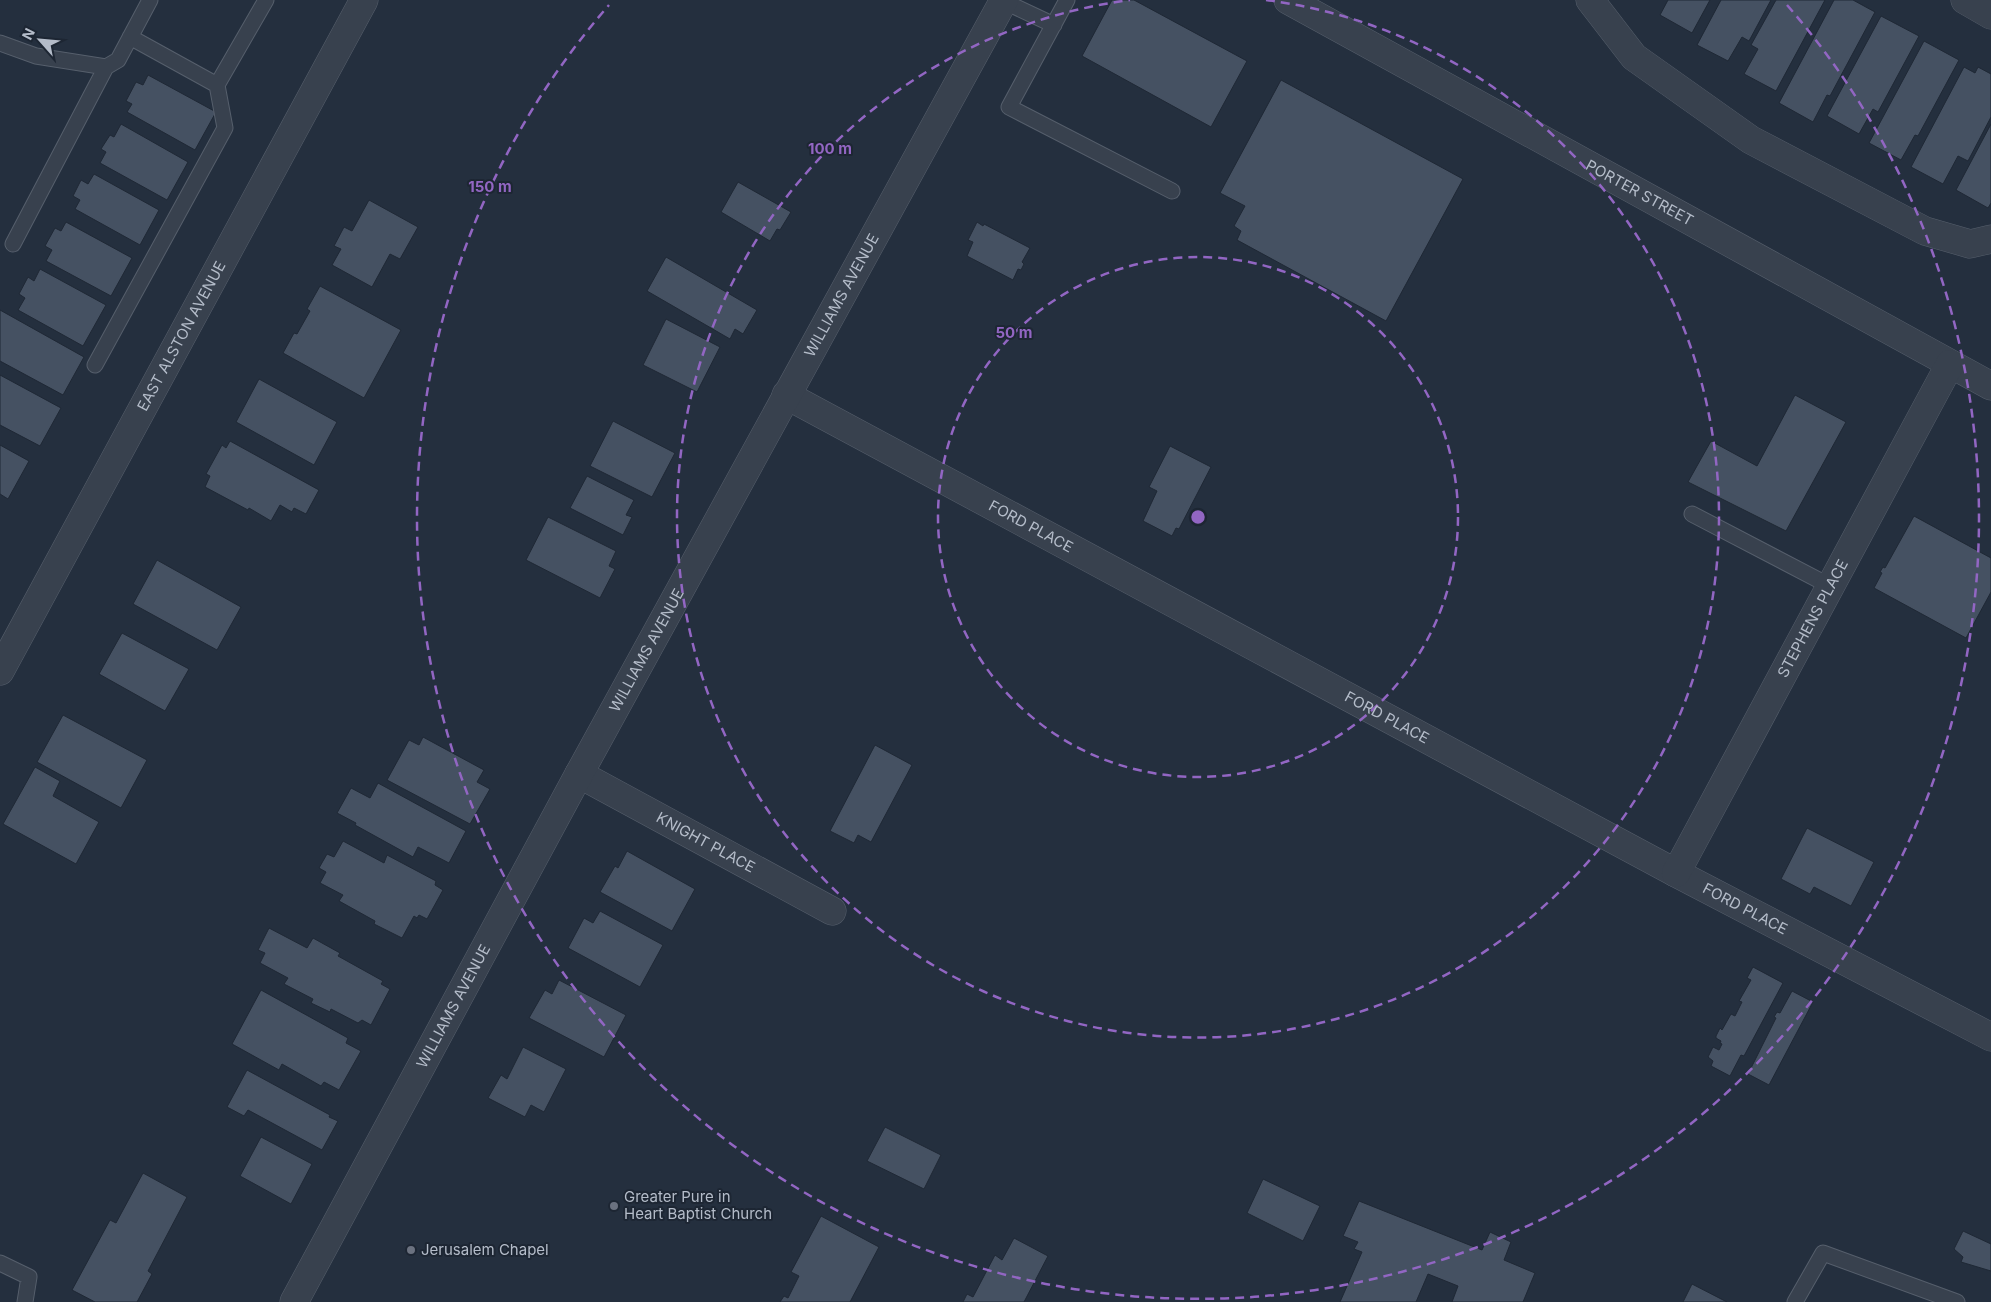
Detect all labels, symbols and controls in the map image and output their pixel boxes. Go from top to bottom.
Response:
north arrow [15,15,65,65]
text: N [18,25,38,42]
text: 100 m [808,139,852,158]
street label: PORTER STREET [1583,155,1697,230]
text: 150 m [468,177,512,196]
street label: WILLIAMS AVENUE [800,230,883,360]
street label: EAST ALSTON AVENUE [133,258,230,414]
text: 50 m [996,323,1032,342]
street label: FORD PLACE [986,496,1077,556]
centre of rings [1189,508,1207,526]
street label: STEPHENS PLACE [1773,556,1852,681]
street label: WILLIAMS AVENUE [605,585,688,715]
street label: FORD PLACE [1342,687,1433,748]
street label: KNIGHT PLACE [653,808,759,877]
street label: FORD PLACE [1700,879,1791,938]
street label: WILLIAMS AVENUE [412,941,494,1071]
place label: Greater Pure in Heart Baptist Church [624,1187,772,1223]
marker: Greater Pure in Heart Baptist Church [608,1200,620,1212]
place label: Jerusalem Chapel [421,1240,549,1259]
marker: Jerusalem Chapel [405,1244,417,1256]

